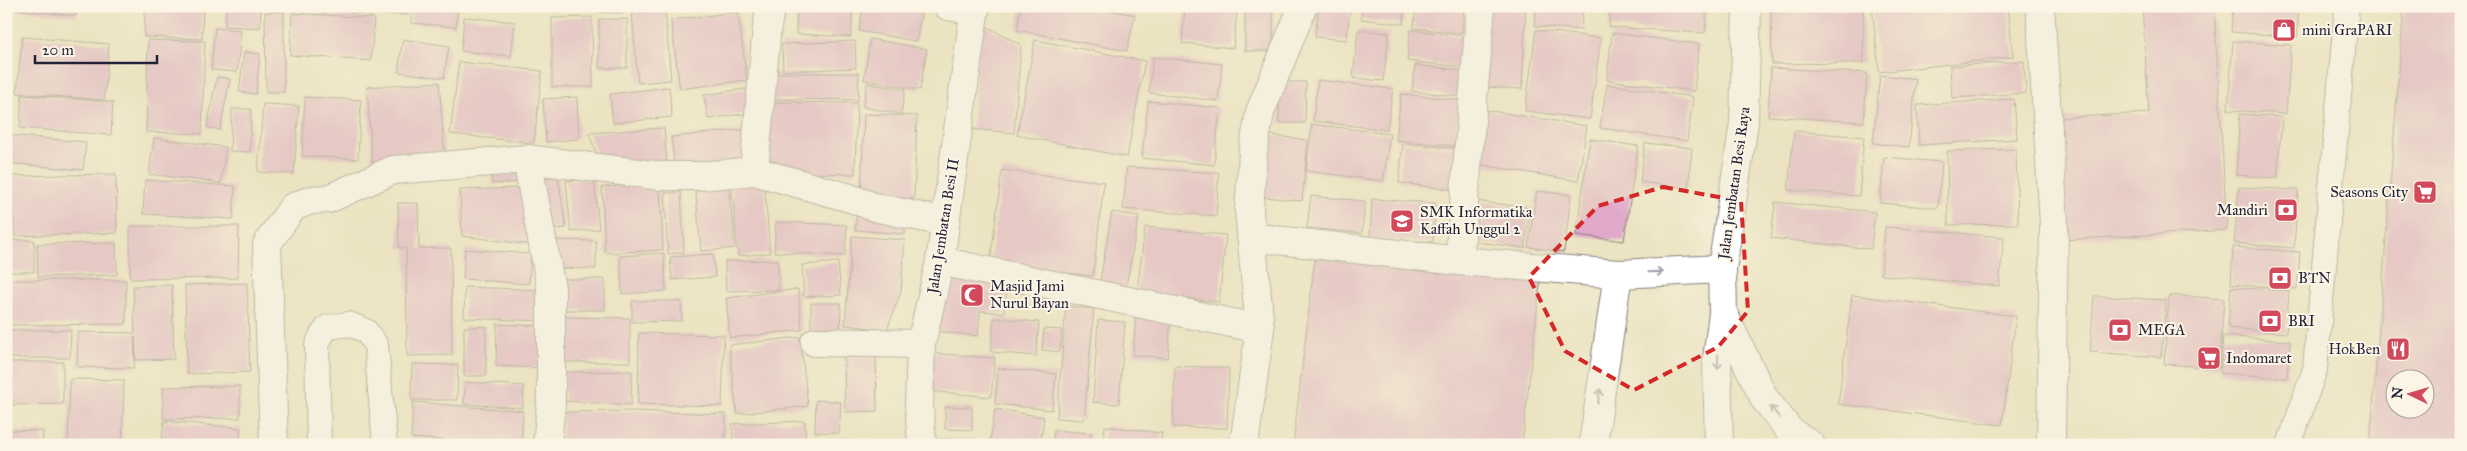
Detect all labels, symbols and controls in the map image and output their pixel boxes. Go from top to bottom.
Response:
shop icon: mini GraPARI [2271,17,2297,43]
place label: mini GraPARI [2302,21,2392,39]
scale bar [35,32,158,64]
text: 20 m [42,41,74,59]
street label: Jalan Jembatan Besi Raya [1714,105,1755,263]
street label: Jalan Jembatan Besi II [923,157,964,297]
supermarket icon: Seasons City [2412,179,2438,205]
place label: Seasons City [2330,183,2409,201]
bank icon: Mandiri [2273,197,2299,223]
place label: Mandiri [2217,201,2268,219]
place label: SMK Informatika Kaffah Unggul 2 [1420,203,1533,238]
school or university icon: SMK Informatika Kaffah Unggul 2 [1389,208,1415,234]
bank icon: BTN [2267,265,2293,291]
one-way arrow [1648,267,1664,276]
place label: BTN [2298,269,2331,287]
place label: Masjid Jami Nurul Bayan [990,277,1069,312]
mosque icon: Masjid Jami Nurul Bayan [959,282,985,308]
bank icon: BRI [2257,308,2283,334]
place label: BRI [2288,312,2315,330]
bank icon: MEGA [2107,317,2133,343]
place label: MEGA [2138,321,2185,339]
restaurant icon: HokBen [2385,336,2411,362]
place label: HokBen [2328,340,2380,358]
supermarket icon: Indomaret [2196,345,2222,371]
place label: Indomaret [2226,349,2292,367]
one-way arrow [1713,353,1723,369]
north arrow [2384,368,2434,418]
text: N [2389,386,2407,400]
one-way arrow [1594,389,1604,405]
one-way arrow [1770,406,1781,419]

